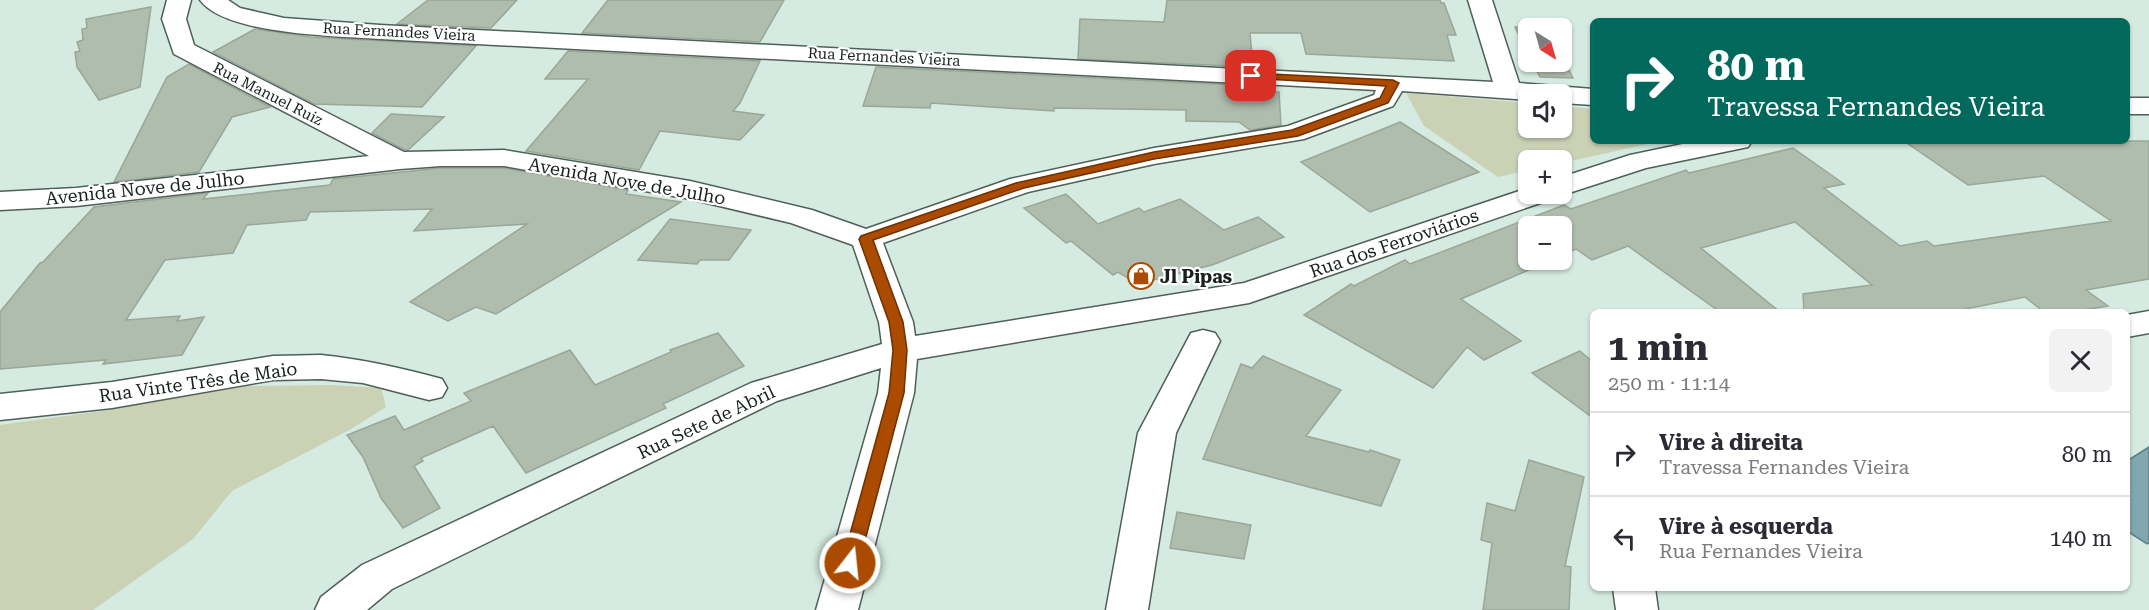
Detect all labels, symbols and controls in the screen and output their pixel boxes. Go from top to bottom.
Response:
north arrow [1518,18,1572,72]
map controls [1518,18,1572,270]
street label: Rua Fernandes Vieira [322,19,476,45]
text: 80 m [1707,41,1805,90]
icon: right [1608,42,1686,120]
street label: Rua Fernandes Vieira [807,44,961,70]
pin [1225,50,1276,101]
street label: Rua Manuel Ruiz [210,59,326,129]
icon: arrive [1234,59,1267,92]
button: sound [1518,84,1572,138]
text: Travessa Fernandes Vieira [1707,91,2045,123]
button: + [1518,150,1572,204]
street label: Avenida Nove de Julho [527,153,727,209]
street label: Avenida Nove de Julho [44,167,246,209]
street label: Rua dos Ferroviários [1307,204,1481,282]
button: − [1518,216,1572,270]
shop icon: Jl Pipas [1126,261,1156,291]
place label: Jl Pipas [1160,266,1232,287]
text: 1 min [1608,327,1708,369]
button: close [2049,329,2112,392]
street label: Rua Vinte Três de Maio [97,358,299,406]
text: 250 m · 11:14 [1608,371,1730,395]
street label: Rua Sete de Abril [634,381,778,463]
text: Vire à direita [1659,430,1803,455]
icon: right [1608,438,1641,471]
text: 80 m [2062,442,2112,467]
text: Travessa Fernandes Vieira [1659,455,1909,479]
text: Vire à esquerda [1659,514,1833,539]
icon: left [1608,522,1641,555]
text: 140 m [2049,526,2112,551]
position arrow [818,531,882,595]
text: Rua Fernandes Vieira [1659,539,1863,563]

